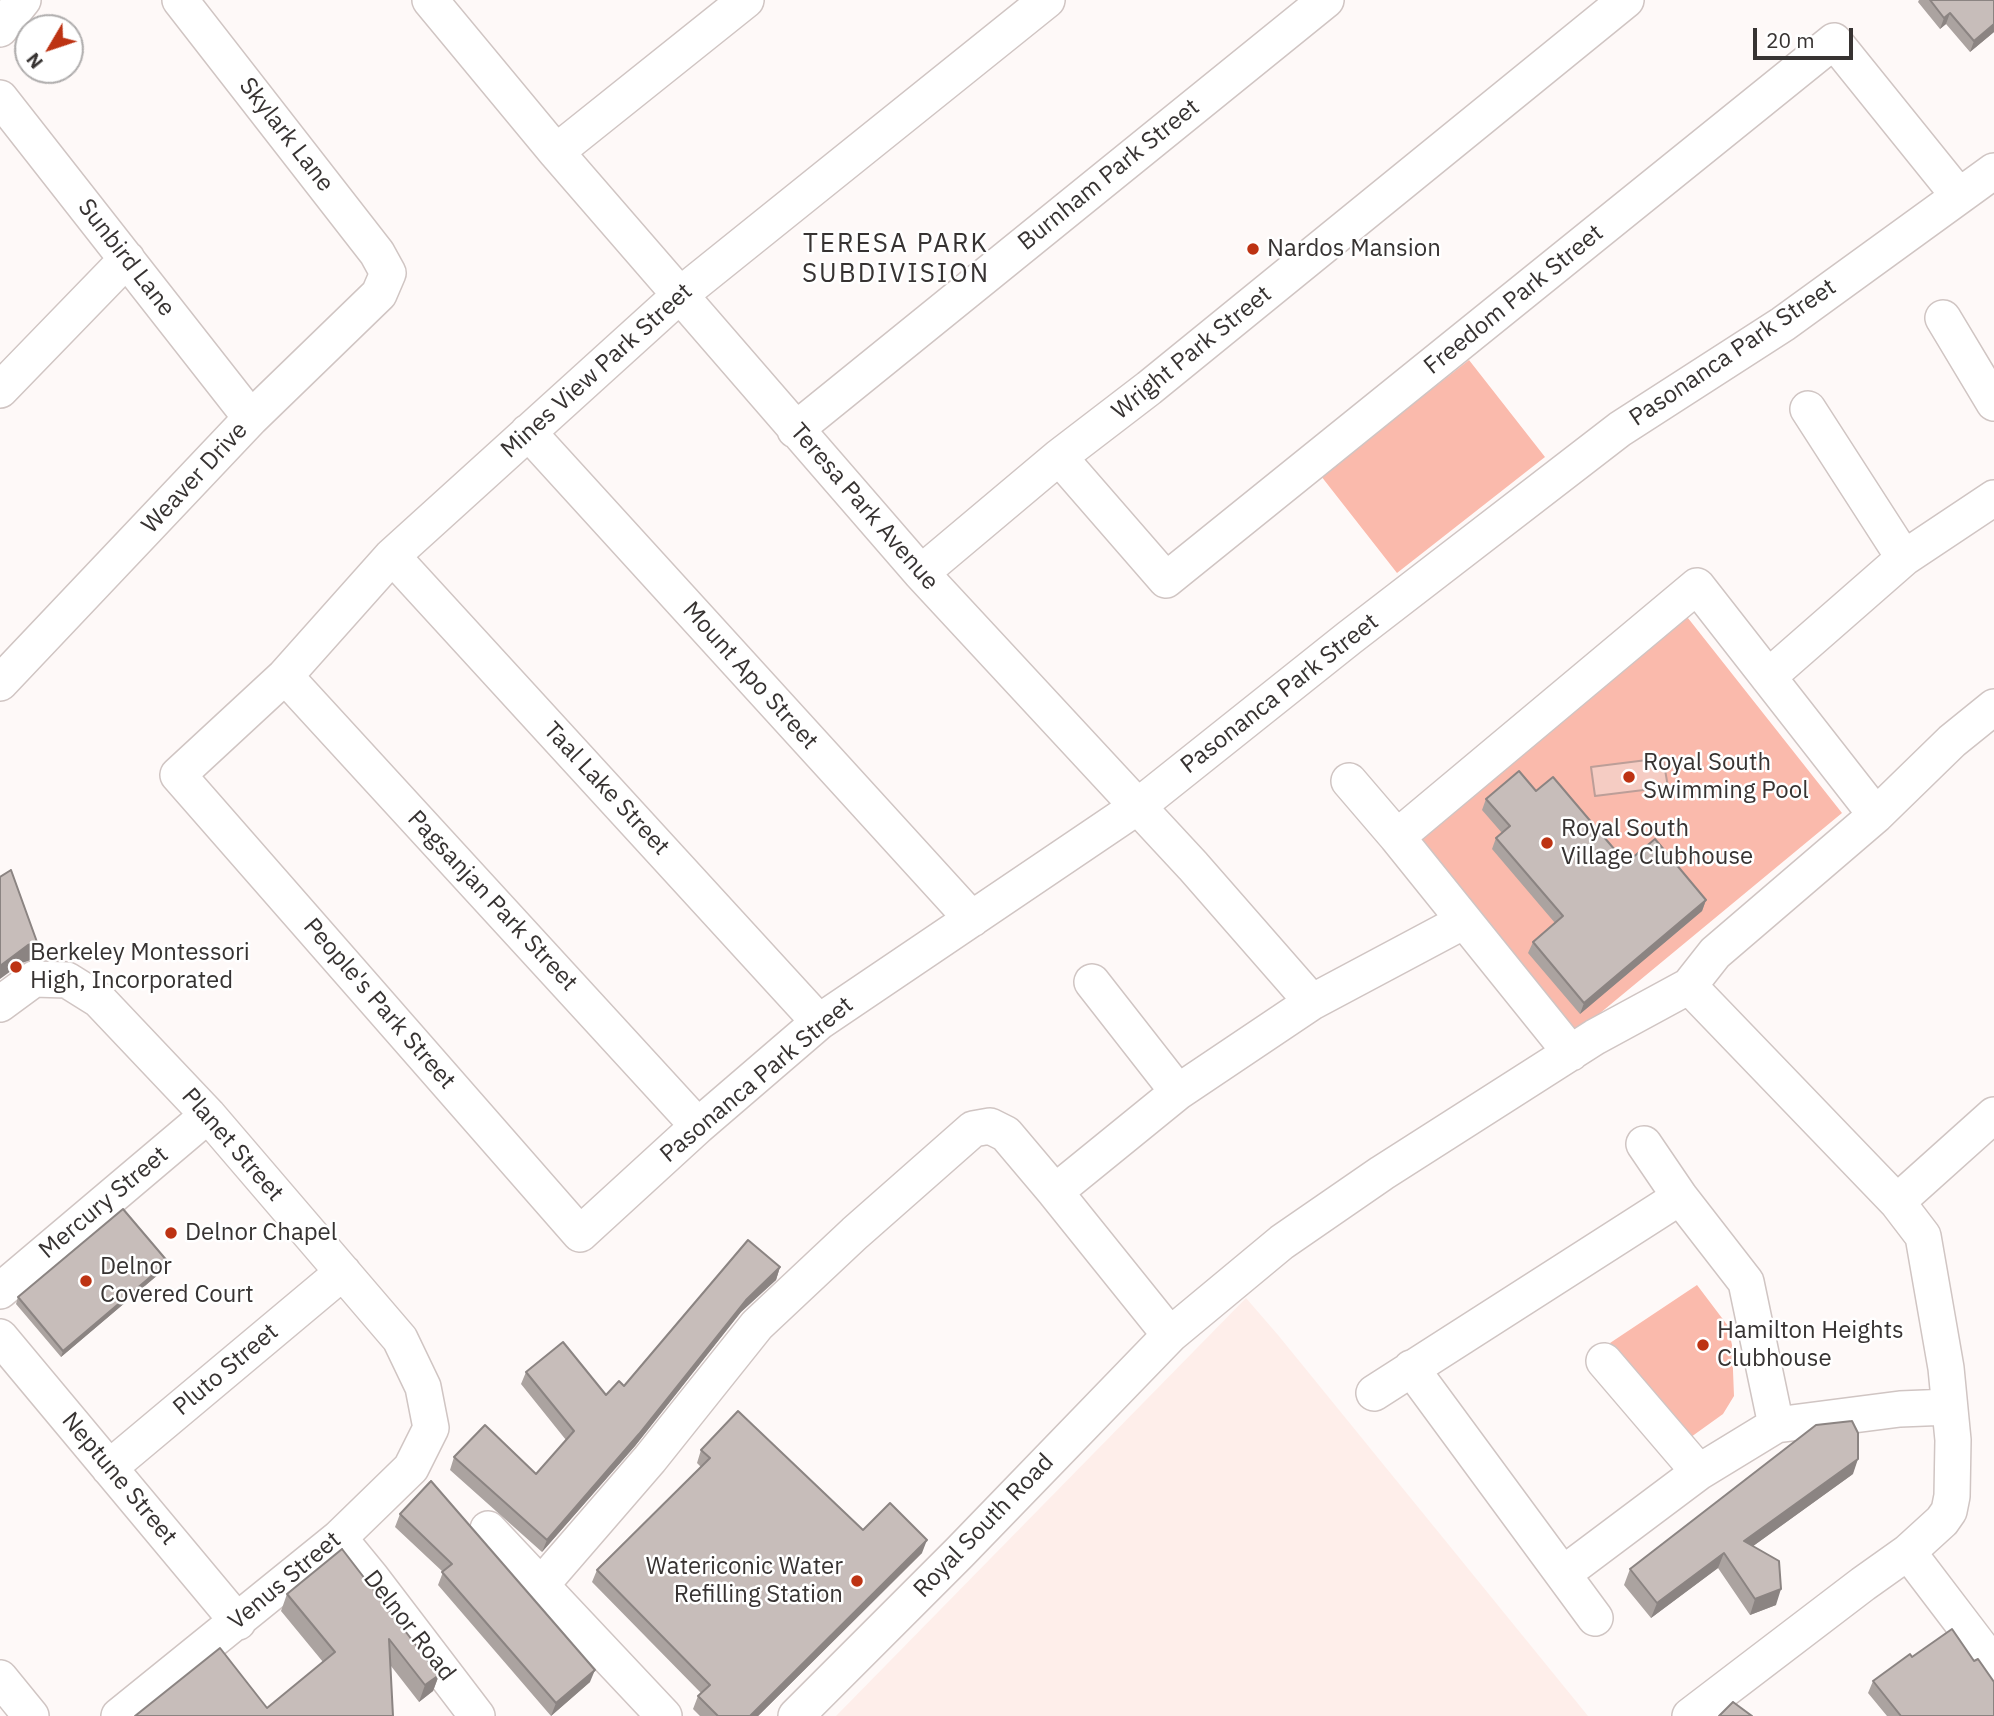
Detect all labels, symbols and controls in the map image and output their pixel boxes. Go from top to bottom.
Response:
north arrow [14,14,84,84]
scale bar [1756,14,1856,58]
text: 20 m [1766,26,1815,54]
text: N [21,48,48,74]
street label: Skylark Lane [233,72,339,198]
street label: Burnham Park Street [1013,93,1205,257]
street label: Sunbird Lane [71,194,181,322]
street label: Freedom Park Street [1419,219,1609,381]
district label: TERESA PARK SUBDIVISION [803,228,989,290]
place label: Nardos Mansion [1267,235,1441,263]
marker: Nardos Mansion [1245,241,1261,257]
street label: Pasonanca Park Street [1624,273,1842,433]
street label: Mines View Park Street [495,277,699,465]
street label: Wright Park Street [1107,280,1277,426]
street label: Weaver Drive [136,416,254,540]
street label: Teresa Park Avenue [784,418,944,596]
street label: Mount Apo Street [676,596,824,756]
street label: Pasonanca Park Street [1175,608,1385,780]
street label: Taal Lake Street [537,716,675,862]
place label: Royal South Swimming Pool [1643,749,1809,805]
marker: Royal South Swimming Pool [1621,769,1637,785]
street label: Pagsanjan Park Street [401,805,583,997]
place label: Royal South Village Clubhouse [1561,815,1753,871]
marker: Royal South Village Clubhouse [1539,835,1555,851]
street label: People's Park Street [297,913,461,1095]
place label: Berkeley Montessori High, Incorporated [30,939,250,995]
marker: Berkeley Montessori High, Incorporated [8,959,24,975]
street label: Pasonanca Park Street [655,991,859,1169]
street label: Planet Street [175,1082,289,1208]
street label: Mercury Street [34,1141,174,1265]
place label: Delnor Chapel [185,1219,337,1247]
marker: Delnor Chapel [163,1225,179,1241]
place label: Delnor Covered Court [100,1253,254,1309]
marker: Delnor Covered Court [78,1273,94,1289]
place label: Hamilton Heights Clubhouse [1717,1317,1904,1373]
street label: Pluto Street [168,1318,284,1422]
marker: Hamilton Heights Clubhouse [1695,1337,1711,1353]
street label: Neptune Street [55,1407,183,1551]
street label: Royal South Road [908,1448,1060,1604]
street label: Venus Street [223,1526,347,1636]
place label: Watericonic Water Refilling Station [646,1553,843,1609]
street label: Delnor Road [357,1565,461,1687]
marker: Watericonic Water Refilling Station [849,1573,865,1589]

